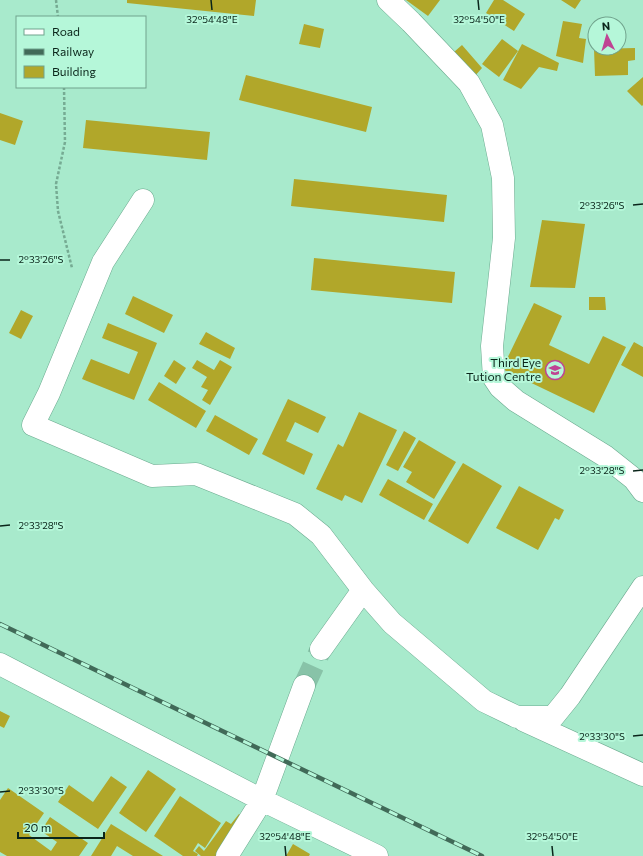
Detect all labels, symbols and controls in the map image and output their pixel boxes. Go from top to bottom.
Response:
text: 32°54'48"E [186,13,238,25]
text: 32°54'50"E [453,13,505,25]
legend [16,16,146,88]
north arrow [587,16,627,56]
text: N [601,19,611,32]
text: Road [52,24,80,38]
text: Railway [52,44,94,58]
text: Building [52,64,96,78]
text: 2°33'26"S [580,199,625,211]
text: 2°33'26"S [19,253,64,265]
place label: Third Eye Tution Centre [466,355,541,383]
school or university icon: Third Eye Tution Centre [544,359,566,381]
text: 2°33'28"S [580,464,625,476]
text: 2°33'28"S [19,519,64,531]
text: 2°33'30"S [579,730,625,742]
text: 2°33'30"S [18,784,64,796]
scale bar [18,814,104,840]
text: 20 m [24,820,51,834]
text: 32°54'48"E [259,830,311,842]
text: 32°54'50"E [526,830,578,842]

